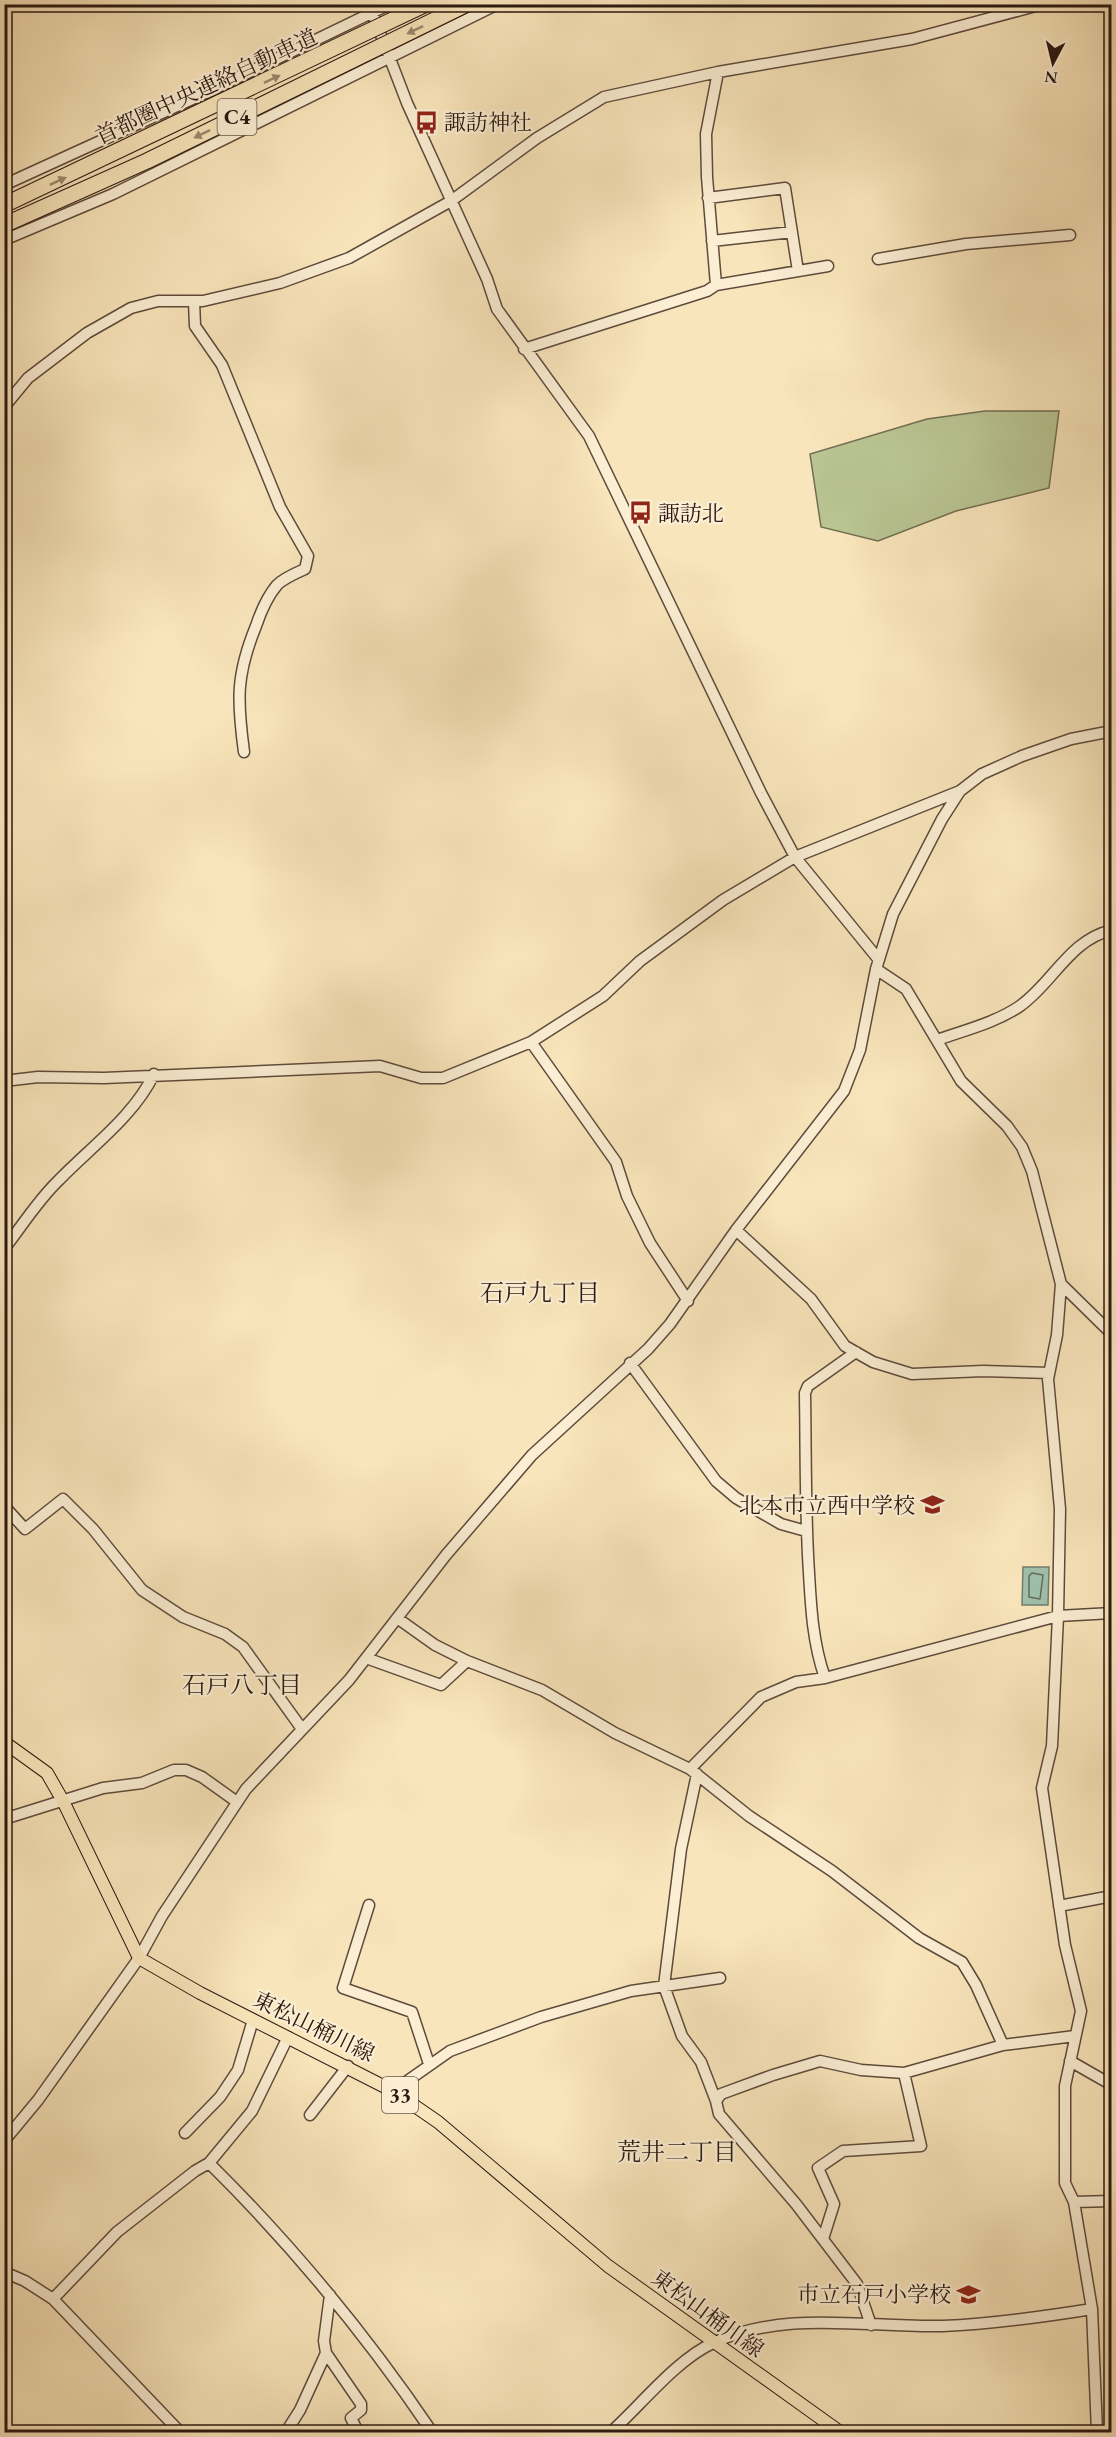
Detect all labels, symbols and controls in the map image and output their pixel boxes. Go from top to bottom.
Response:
street label: 首都圏中央連絡自動車道 [90,22,322,151]
one-way arrow [406,26,423,35]
north arrow [1023,33,1083,93]
text: N [1043,66,1059,89]
one-way arrow [264,75,281,84]
road number: C4 [218,99,256,135]
place label: 諏訪神社 [444,108,532,137]
bus stop icon: 諏訪神社 [413,109,439,135]
one-way arrow [193,130,210,139]
one-way arrow [49,176,66,185]
place label: 諏訪北 [658,499,724,528]
bus stop icon: 諏訪北 [627,500,653,526]
district label: 石戸九丁目 [480,1277,600,1308]
place label: 北本市立西中学校 [739,1491,915,1520]
school or university icon: 北本市立西中学校 [920,1492,946,1518]
district label: 石戸八丁目 [182,1669,302,1700]
street label: 東松山桶川線 [248,1984,379,2068]
road number: 33 [382,2077,418,2113]
district label: 荒井二丁目 [617,2136,737,2167]
street label: 東松山桶川線 [646,2263,770,2364]
place label: 市立石戸小学校 [797,2280,951,2309]
school or university icon: 市立石戸小学校 [956,2281,982,2307]

